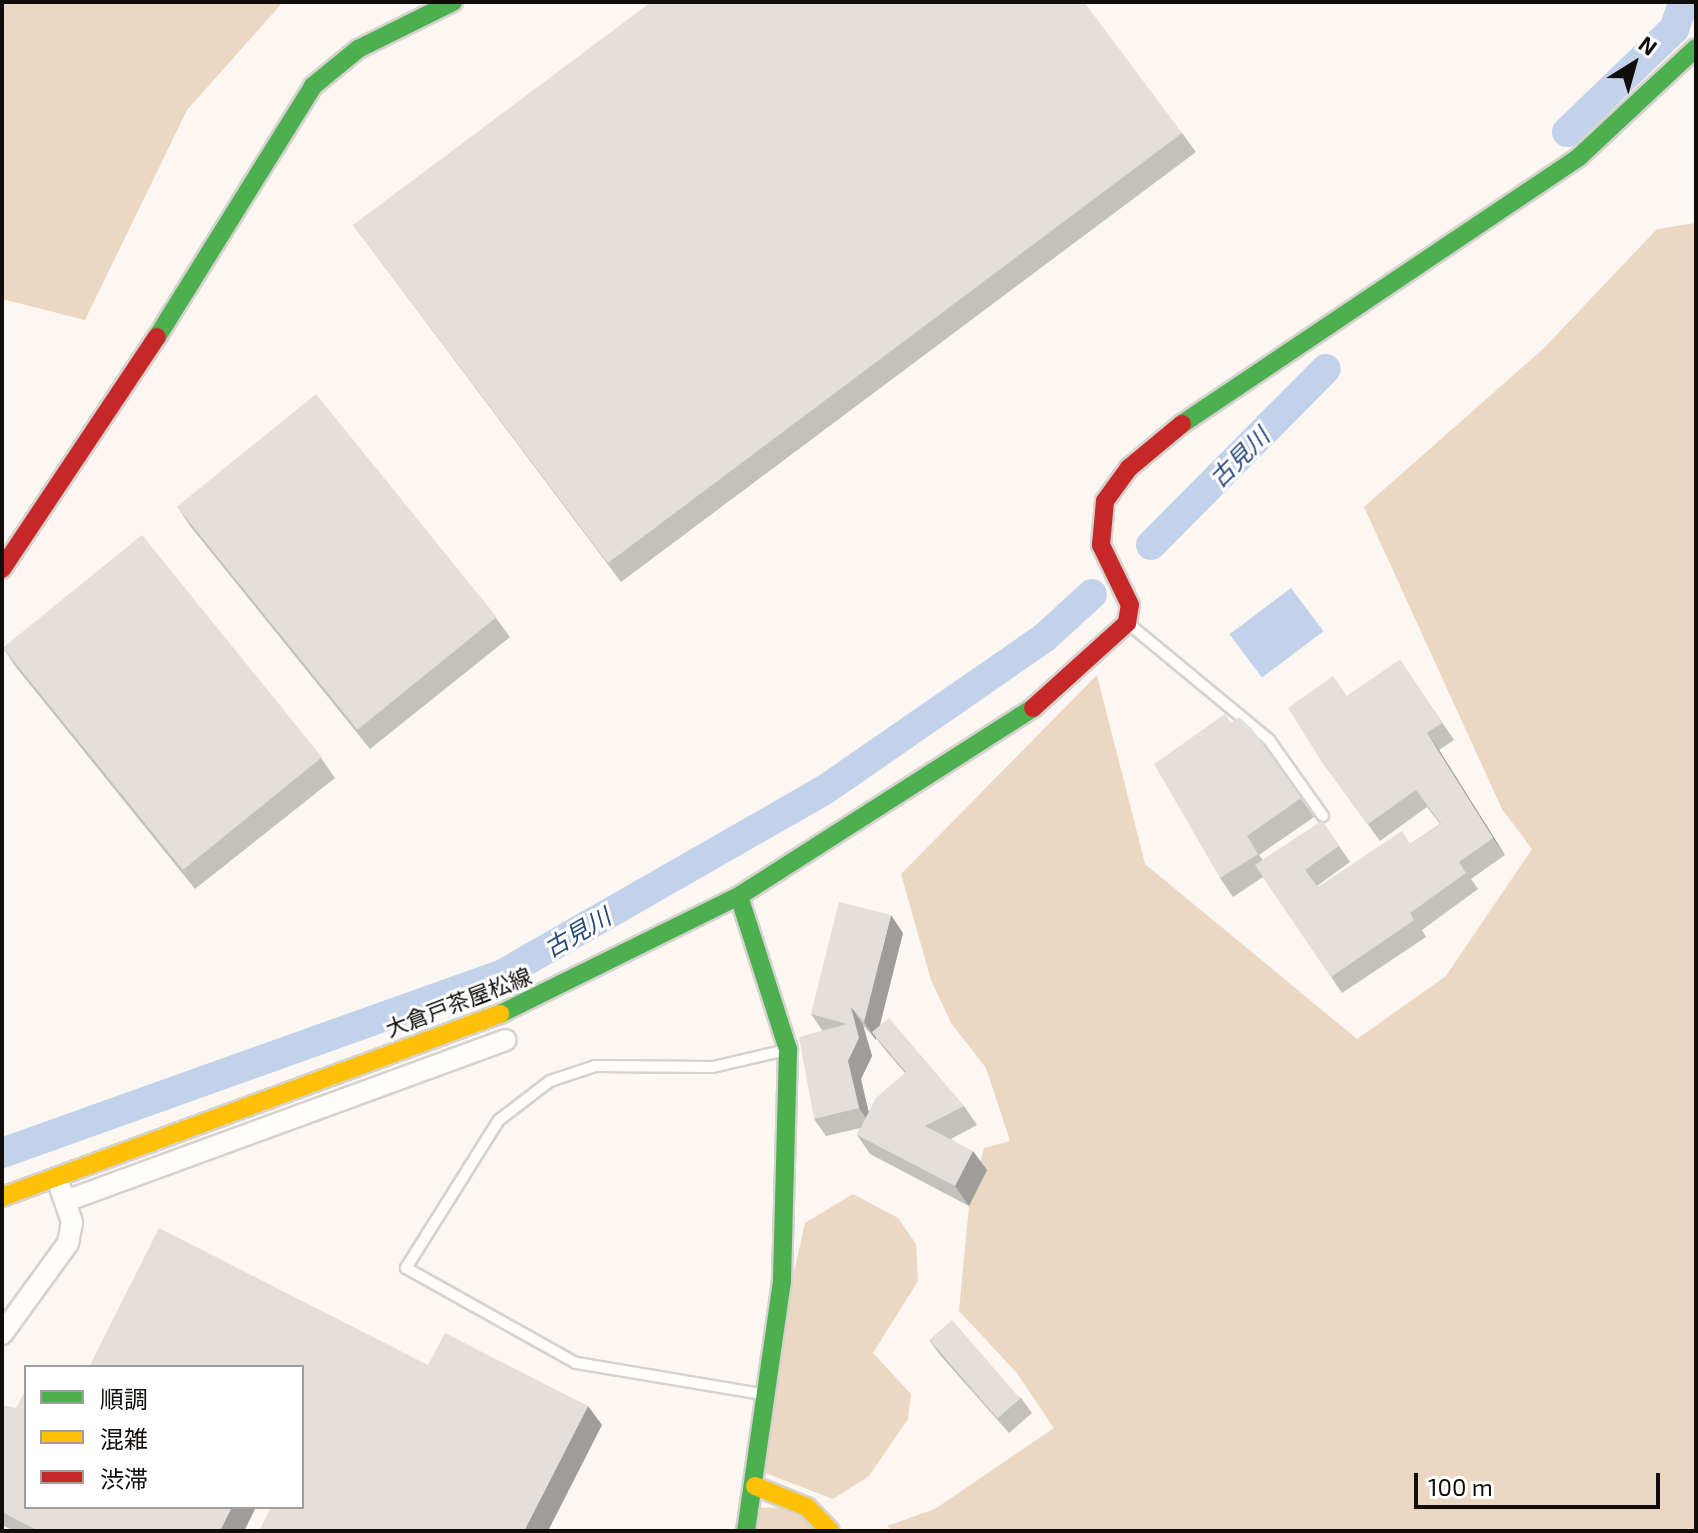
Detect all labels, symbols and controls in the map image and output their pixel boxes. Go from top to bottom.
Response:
north arrow [1594,24,1674,104]
text: N [1634,30,1663,60]
water label: 古見川 [1203,421,1275,493]
water label: 古見川 [539,902,615,962]
street label: 大倉戸茶屋松線 [381,962,535,1042]
legend [24,1365,304,1509]
text: 順調 [100,1384,148,1413]
text: 混雑 [100,1424,148,1453]
scale bar [1418,1457,1664,1507]
text: 渋滞 [100,1464,148,1493]
text: 100 m [1428,1472,1493,1501]

